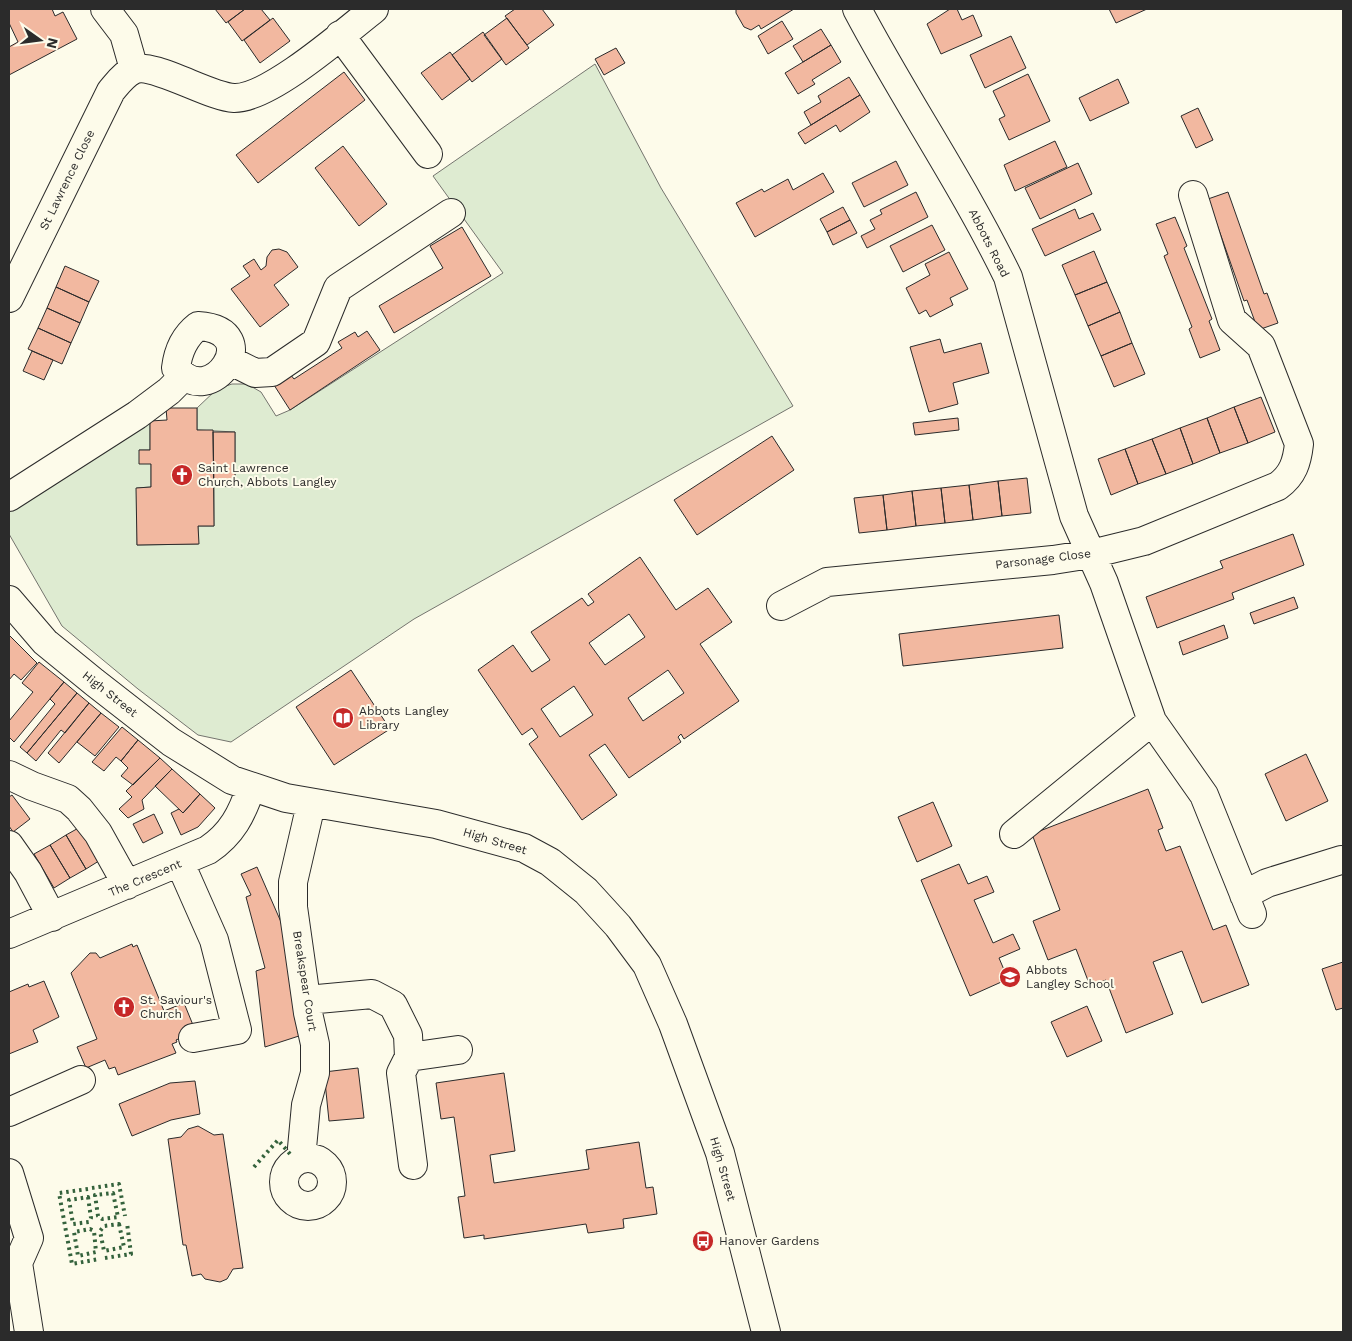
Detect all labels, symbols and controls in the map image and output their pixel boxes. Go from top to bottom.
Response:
north arrow [15,15,65,65]
text: N [44,36,62,50]
street label: St Lawrence Close [37,128,97,232]
street label: Abbots Road [966,206,1012,280]
place label: Saint Lawrence Church, Abbots Langley [198,461,337,489]
church icon: Saint Lawrence Church, Abbots Langley [170,463,194,487]
street label: Parsonage Close [994,546,1092,572]
street label: High Street [80,668,140,720]
place label: Abbots Langley Library [359,704,450,732]
library icon: Abbots Langley Library [331,706,355,730]
street label: High Street [461,825,529,857]
street label: The Crescent [107,856,183,900]
street label: Breakspear Court [290,930,320,1032]
place label: Abbots Langley School [1026,963,1114,991]
school or university icon: Abbots Langley School [998,965,1022,989]
place label: St. Saviour's Church [140,993,212,1021]
church icon: St. Saviour's Church [112,995,136,1019]
street label: High Street [707,1135,739,1203]
bus stop icon: Hanover Gardens [691,1229,715,1253]
place label: Hanover Gardens [719,1234,819,1248]

